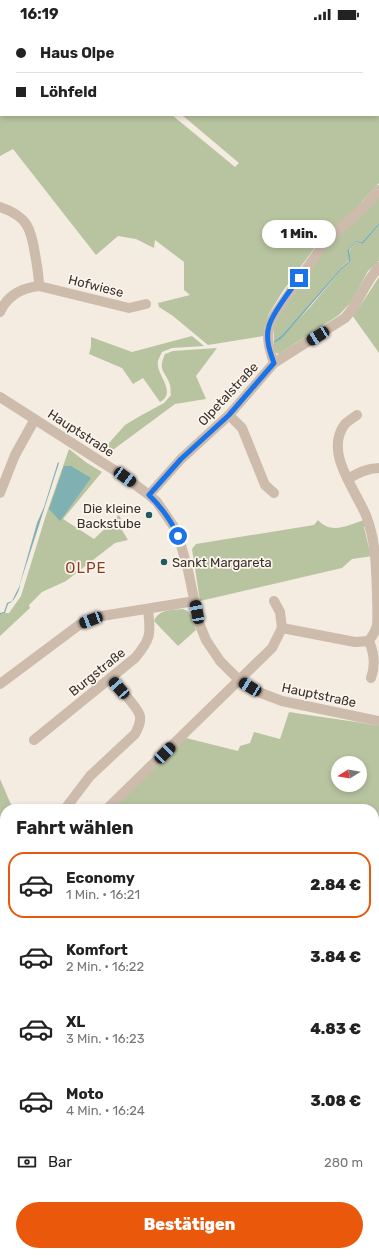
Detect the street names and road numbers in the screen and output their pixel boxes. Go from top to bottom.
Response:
street label: Hofwiese [67,272,125,300]
street label: Olpetalstraße [195,359,261,429]
street label: Hauptstraße [45,406,117,460]
street label: Burgstraße [66,645,129,700]
street label: Hauptstraße [280,680,358,710]

